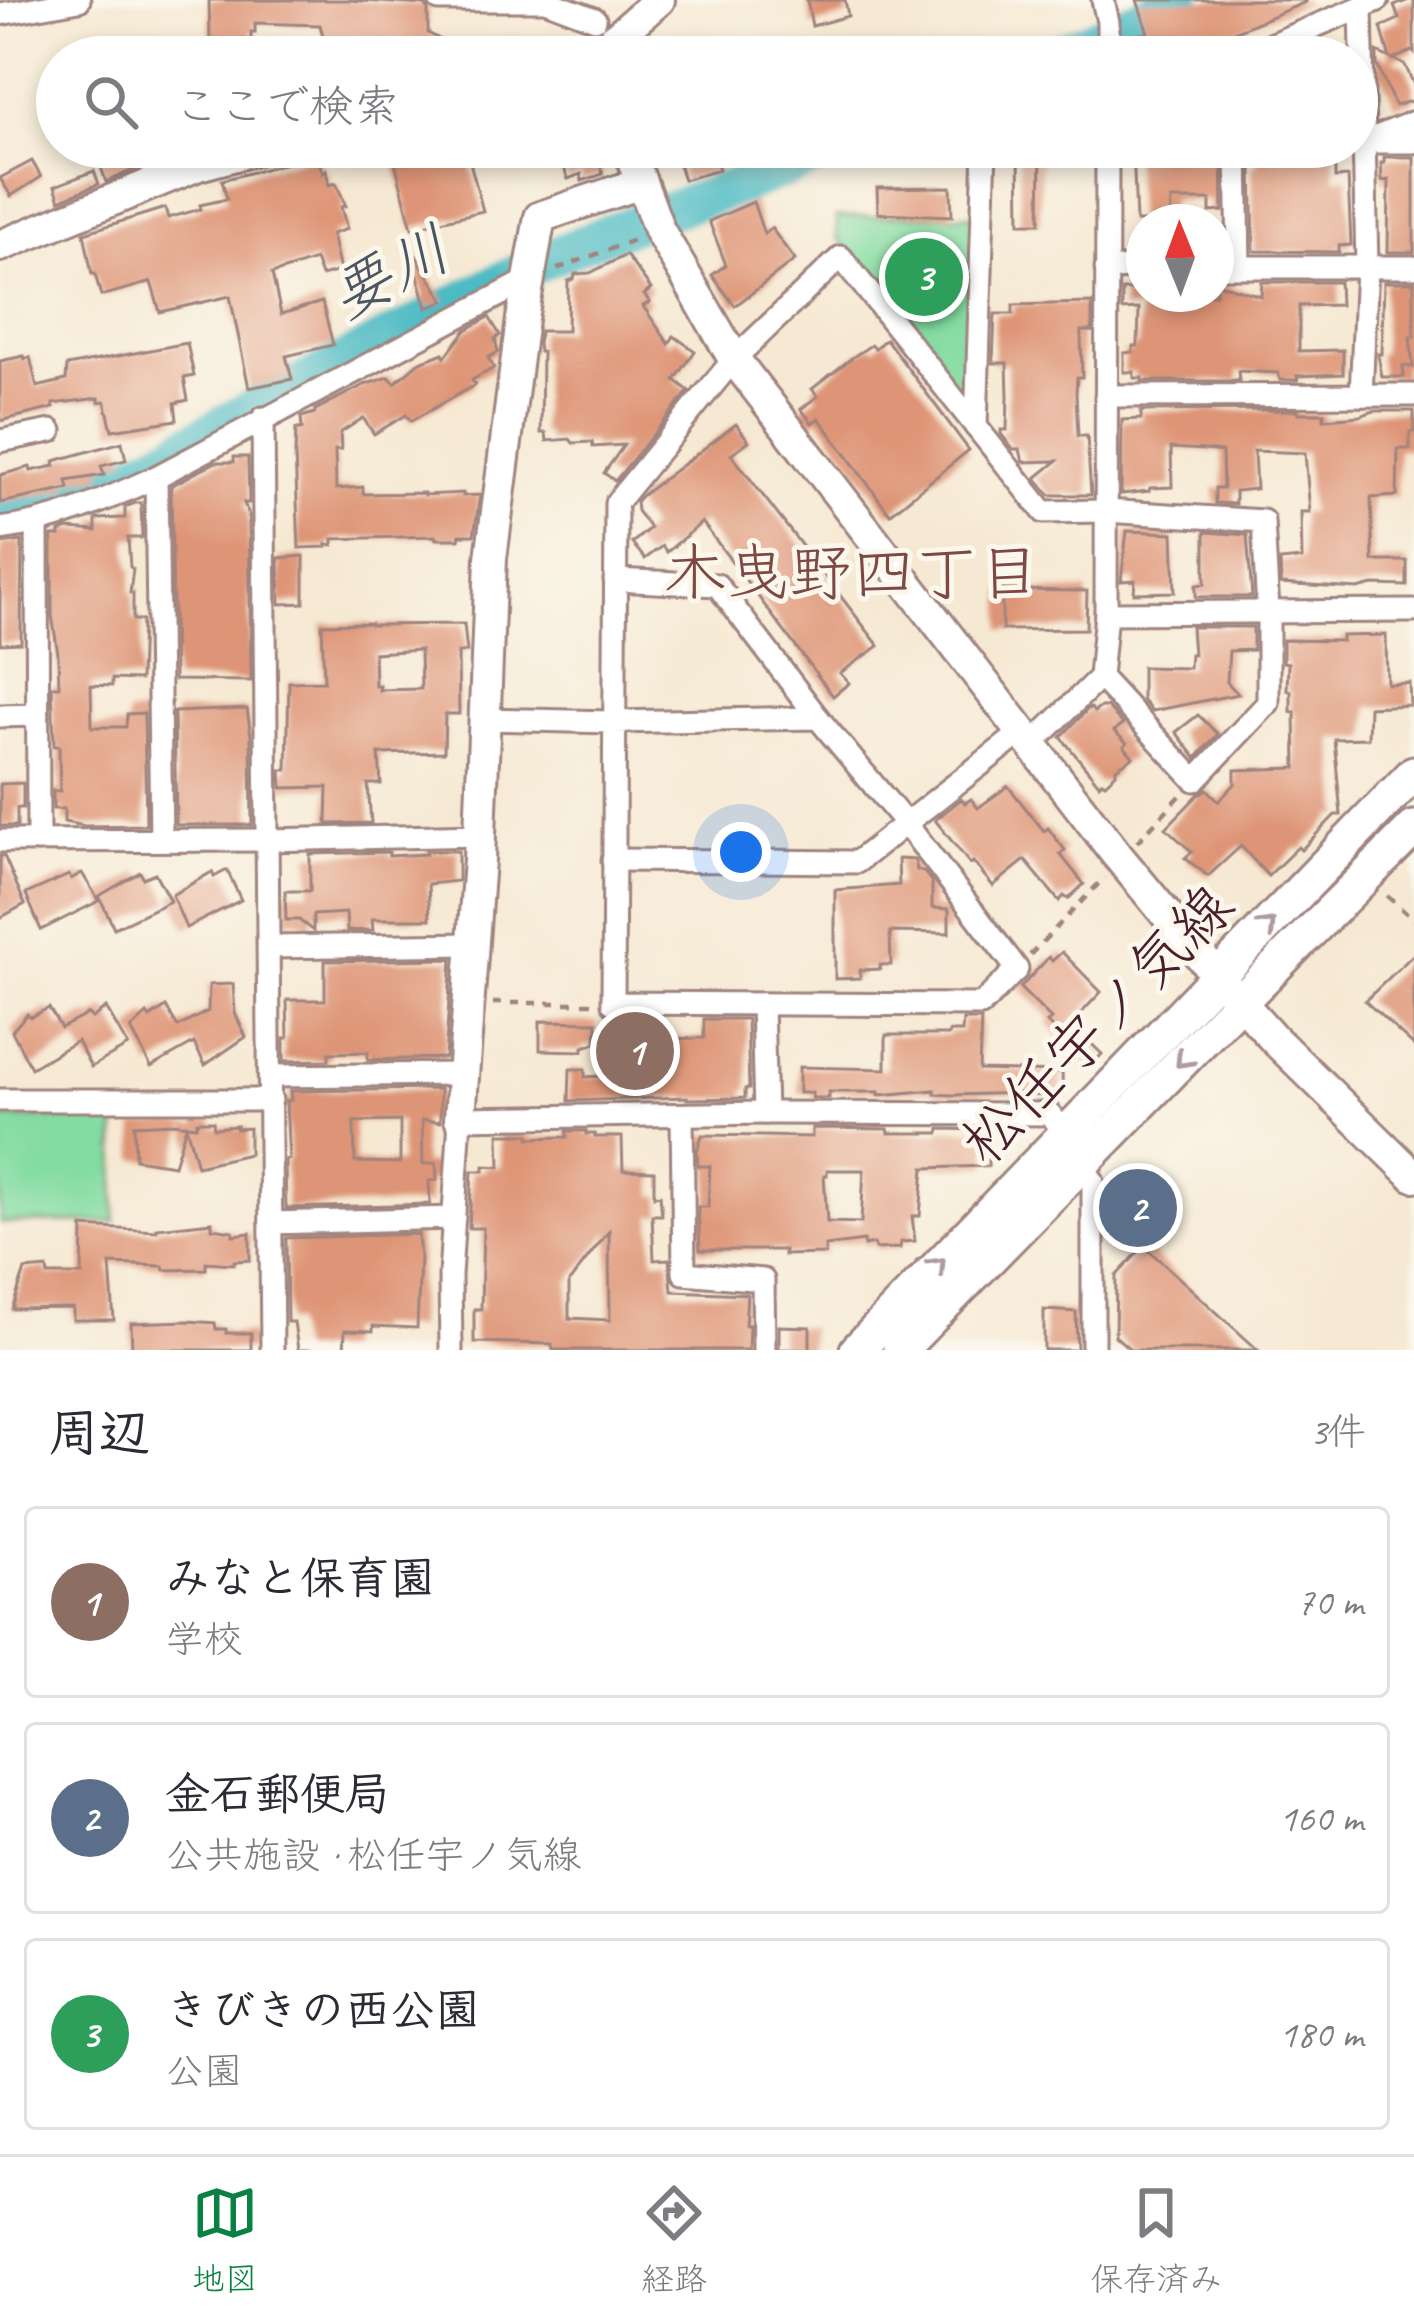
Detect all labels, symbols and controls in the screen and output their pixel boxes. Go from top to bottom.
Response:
search box [36,36,1378,168]
icon: search [78,69,144,135]
text: ここで検索 [174,78,399,135]
north arrow [1126,204,1234,312]
water label: 要川 [316,209,464,337]
pin: 3 [885,232,963,322]
district label: 木曳野四丁目 [663,534,1041,613]
your location [711,822,771,882]
street label: 松任宇ノ気線 [945,868,1249,1180]
one-way arrow [1254,918,1276,939]
pin: 1 [596,1006,674,1096]
one-way arrow [1176,1046,1198,1068]
pin: 2 [1099,1163,1177,1253]
one-way arrow [923,1257,945,1279]
text: 周辺 [48,1401,150,1465]
text: 3件 [1309,1408,1366,1457]
text: みなと保育園 [165,1550,435,1607]
text: 1 [81,1578,99,1627]
text: 70 m [1297,1578,1363,1627]
text: 学校 [165,1615,243,1664]
text: 金石郵便局 [165,1766,390,1823]
text: 2 [81,1794,99,1843]
text: 160 m [1279,1794,1363,1843]
text: 公共施設 · 松任宇ノ気線 [165,1831,581,1880]
text: きびきの西公園 [165,1982,480,2039]
text: 3 [81,2010,99,2059]
text: 180 m [1279,2010,1363,2059]
text: 公園 [165,2047,243,2096]
tab: 地図 [192,2180,258,2300]
tab: 経路 [641,2180,707,2300]
tab: 保存済み [1090,2180,1222,2300]

